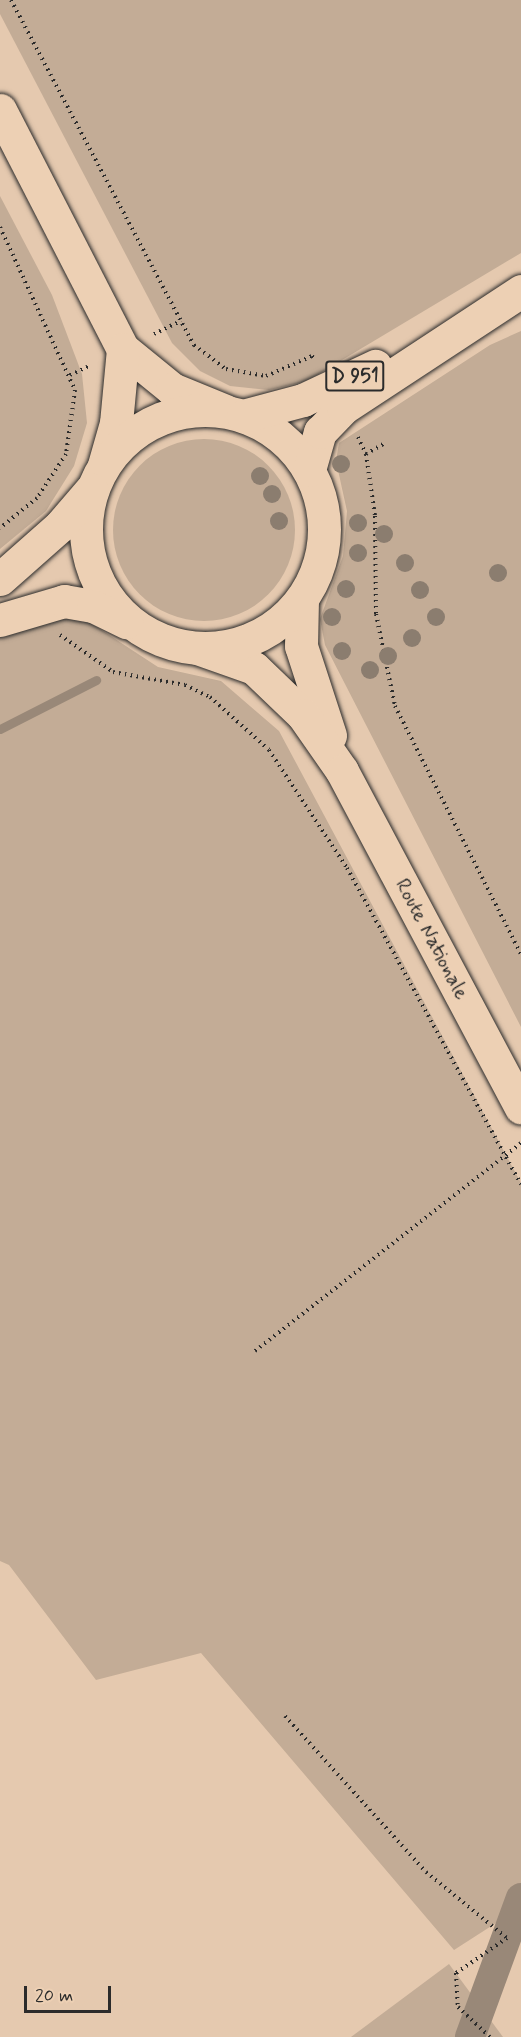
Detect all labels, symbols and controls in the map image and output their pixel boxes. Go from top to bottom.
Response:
road number: D 951 [325,359,385,393]
street label: Route Nationale [389,874,475,1004]
scale bar [27,1974,114,2012]
text: 20 m [35,1984,73,2008]

